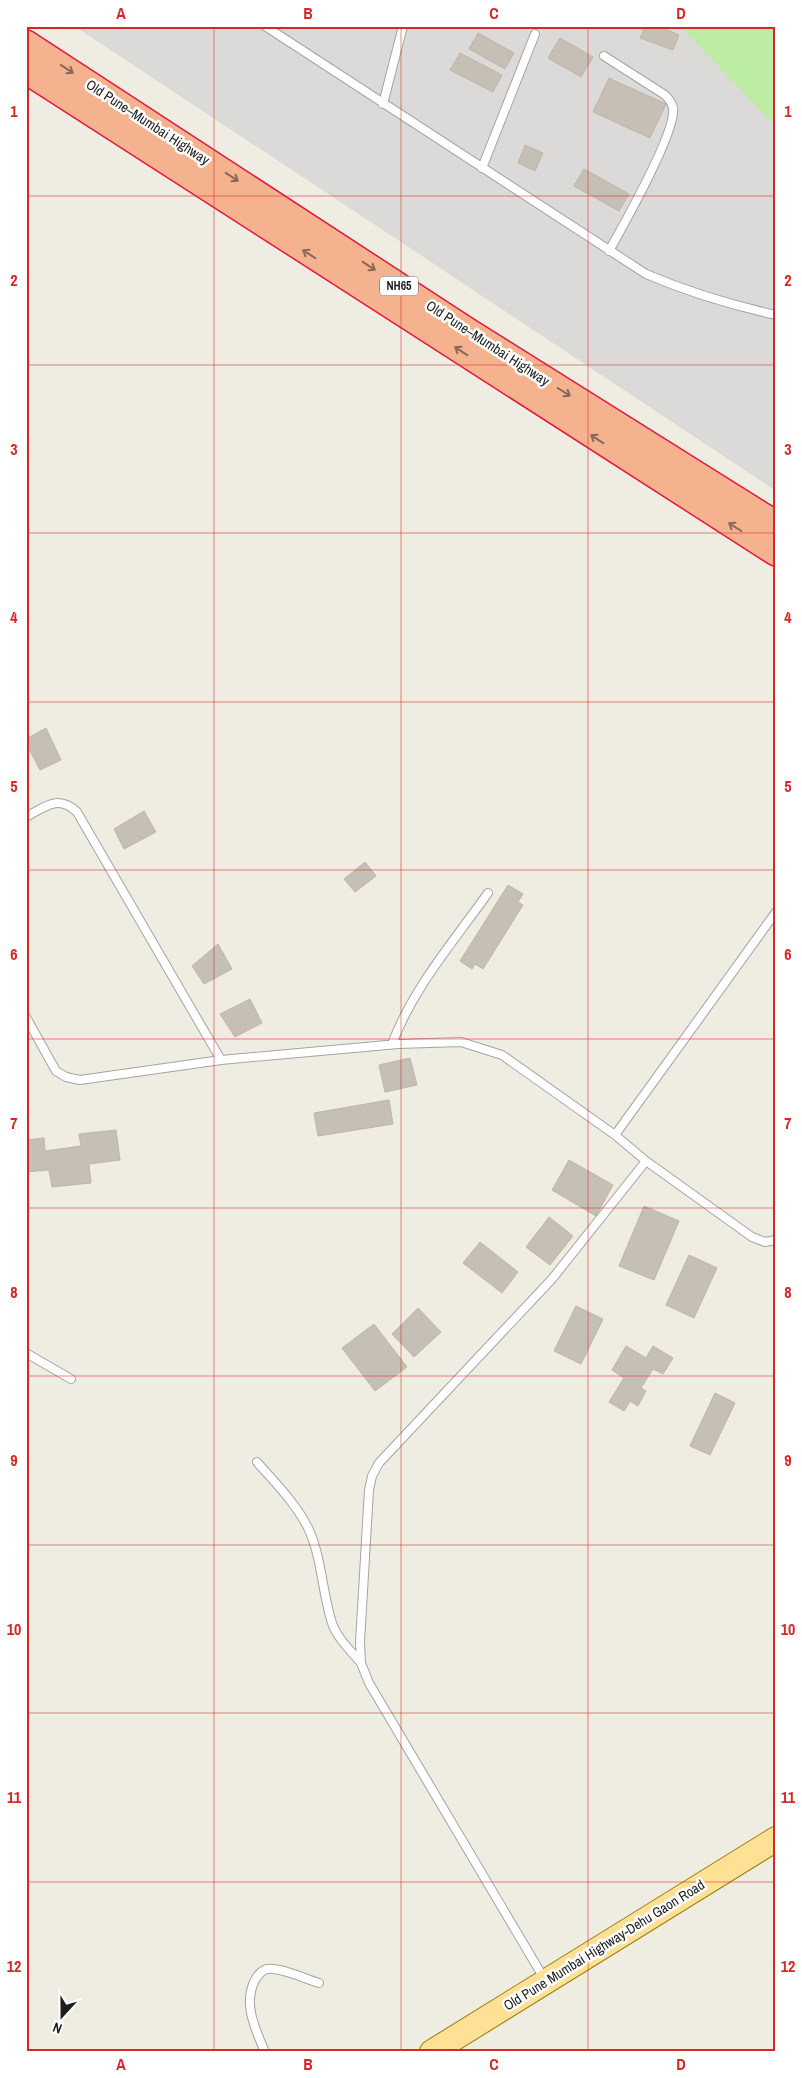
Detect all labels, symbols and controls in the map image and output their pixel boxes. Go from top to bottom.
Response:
text: A [116,2,126,24]
text: B [303,2,313,24]
text: C [489,2,499,24]
text: D [676,2,686,24]
one-way arrow [60,64,74,75]
street label: Old Pune–Mumbai Highway [83,75,213,169]
text: 1 [10,100,18,122]
text: 1 [784,100,792,122]
one-way arrow [225,172,239,182]
one-way arrow [303,249,317,259]
one-way arrow [361,261,375,271]
text: 2 [10,269,18,291]
text: 2 [784,269,792,291]
road number: NH65 [380,276,418,296]
street label: Old Pune–Mumbai Highway [423,296,553,390]
one-way arrow [454,346,468,356]
one-way arrow [557,386,571,397]
one-way arrow [591,434,605,444]
text: 3 [10,438,18,460]
text: 3 [784,438,792,460]
one-way arrow [728,521,742,531]
text: 4 [10,606,18,628]
text: 4 [784,606,792,628]
text: 5 [10,775,18,797]
text: 5 [784,775,792,797]
text: 6 [10,943,18,965]
text: 6 [784,943,792,965]
text: 7 [10,1112,18,1134]
text: 7 [784,1112,792,1134]
text: 8 [10,1281,18,1303]
text: 8 [784,1281,792,1303]
text: 9 [10,1449,18,1471]
text: 9 [784,1449,792,1471]
text: 10 [7,1618,21,1640]
text: 10 [781,1618,795,1640]
text: 11 [7,1786,22,1808]
text: 11 [781,1786,796,1808]
street label: Old Pune Mumbai Highway-Dehu Gaon Road [500,1875,708,2015]
text: 12 [7,1955,21,1977]
text: 12 [781,1955,795,1977]
north arrow [38,1990,88,2040]
text: N [50,2018,64,2038]
text: A [116,2053,126,2075]
text: B [303,2053,313,2075]
text: C [489,2053,499,2075]
text: D [676,2053,686,2075]

